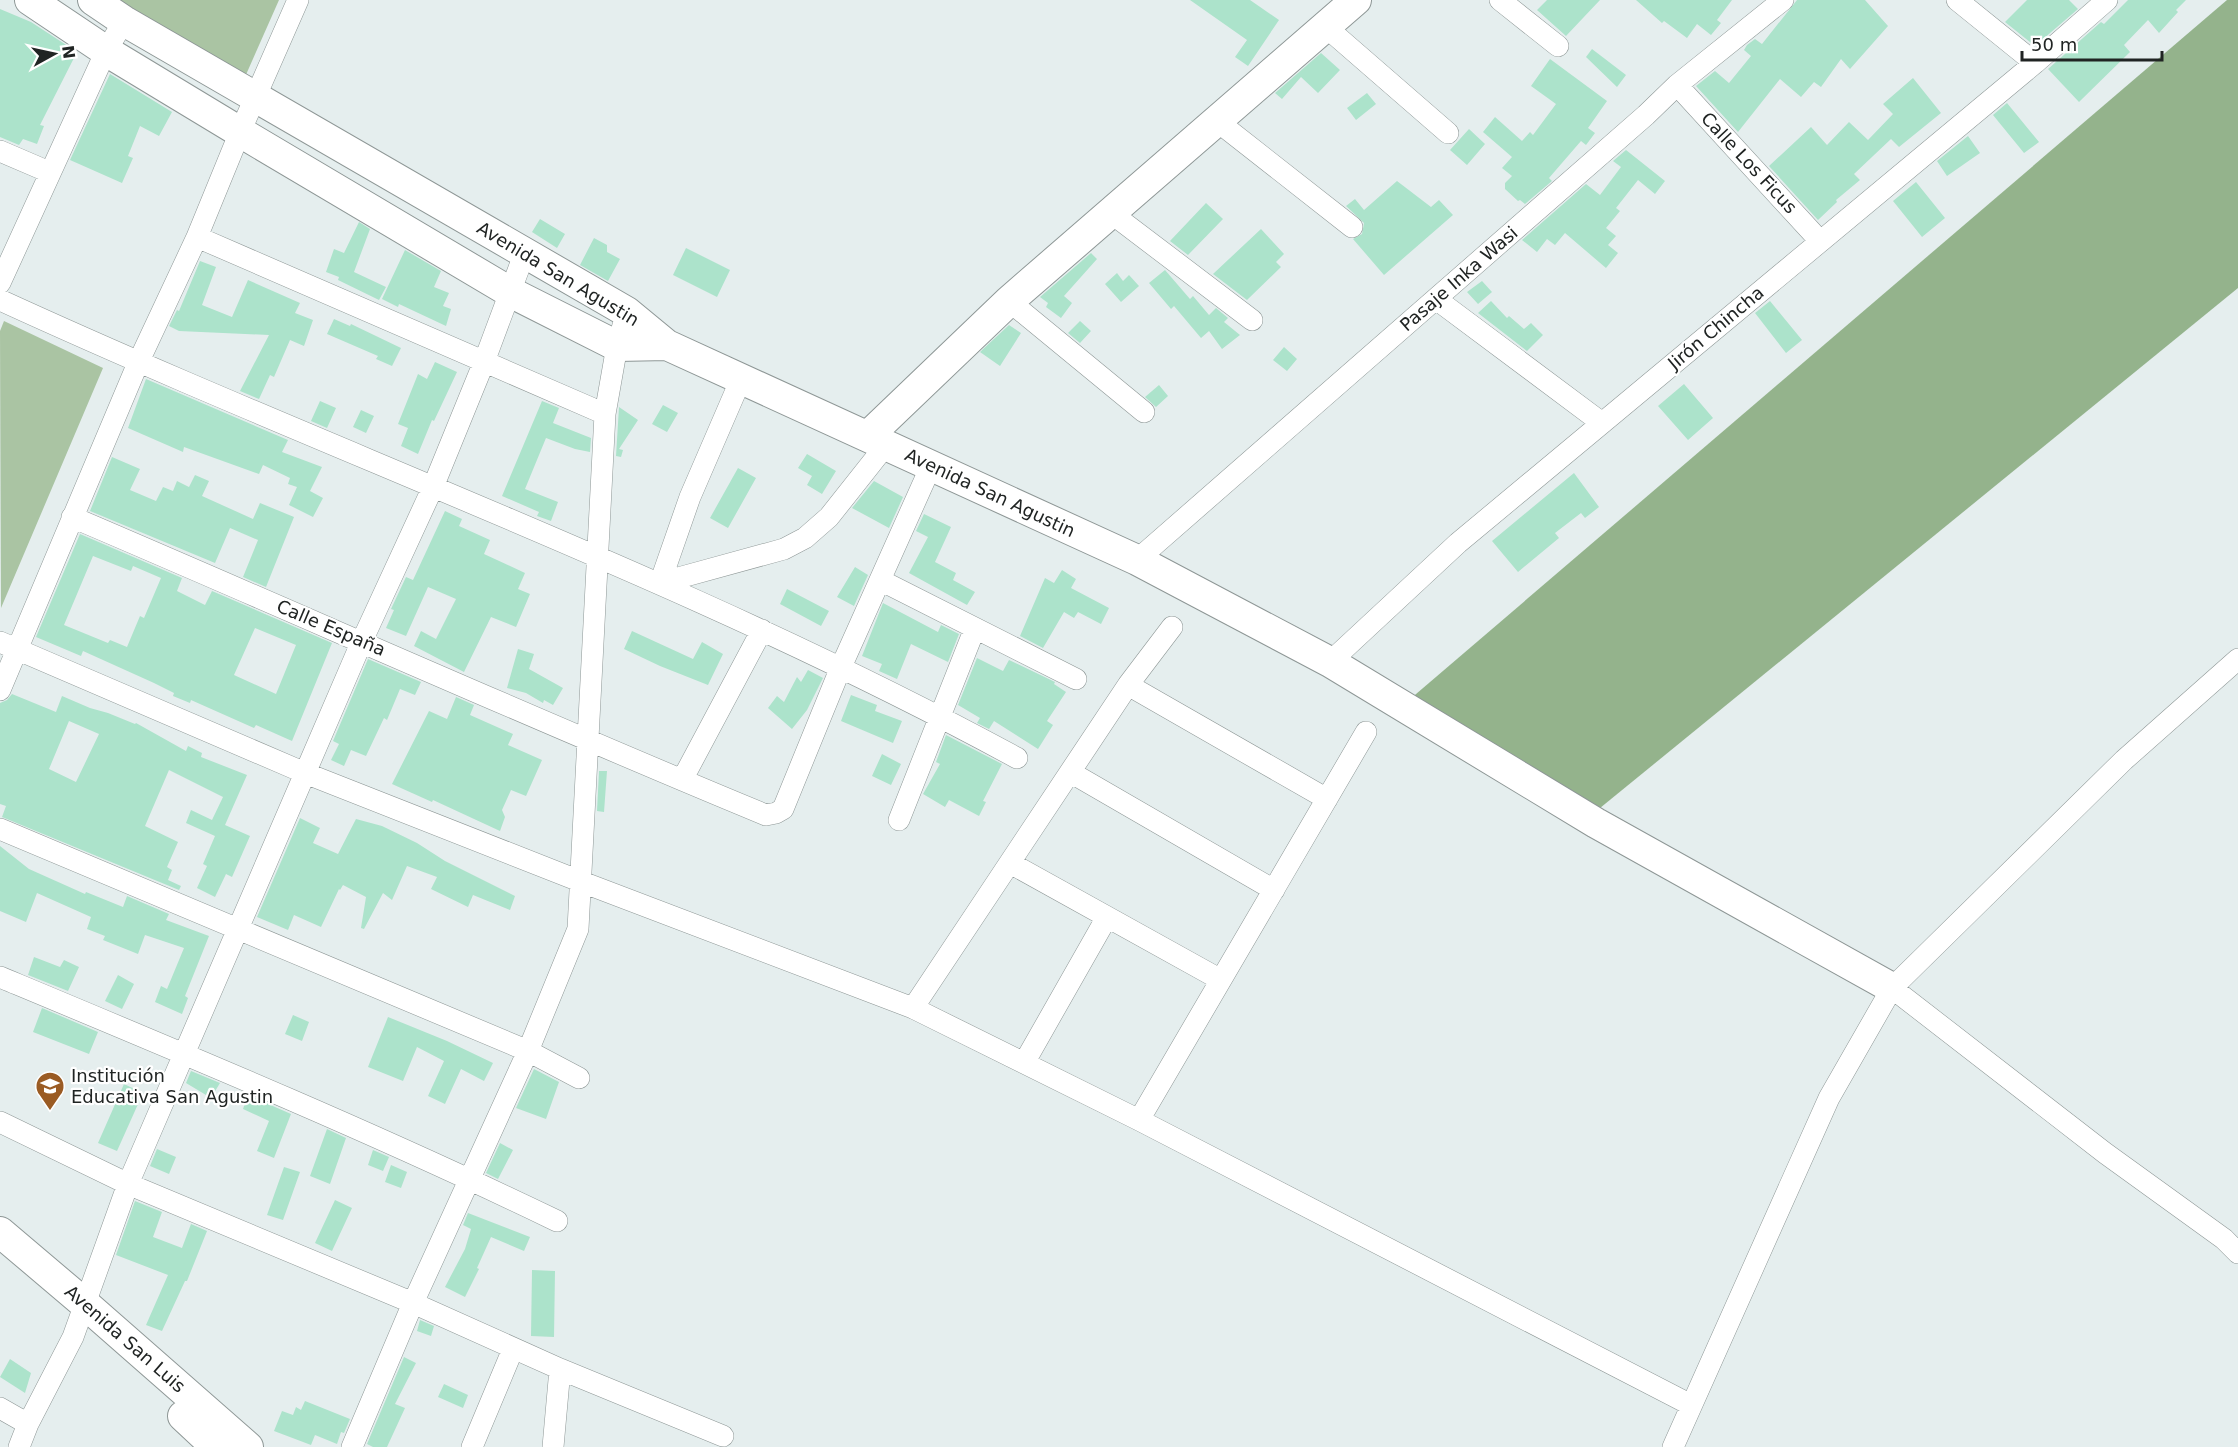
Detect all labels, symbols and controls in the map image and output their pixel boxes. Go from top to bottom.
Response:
north arrow [24,24,84,84]
scale bar [2022,24,2162,62]
text: 50 m [2031,34,2077,55]
text: N [58,44,79,60]
street label: Calle Los Ficus [1697,108,1802,218]
street label: Avenida San Agustin [473,217,643,330]
street label: Pasaje Inka Wasi [1396,222,1522,335]
street label: Jirón Chincha [1663,282,1768,374]
street label: Avenida San Agustin [902,444,1079,541]
street label: Calle España [274,595,389,660]
place label: Institución Educativa San Agustin [71,1065,273,1107]
school or university icon: Institución Educativa San Agustin [34,1070,66,1112]
street label: Avenida San Luis [61,1281,190,1397]

